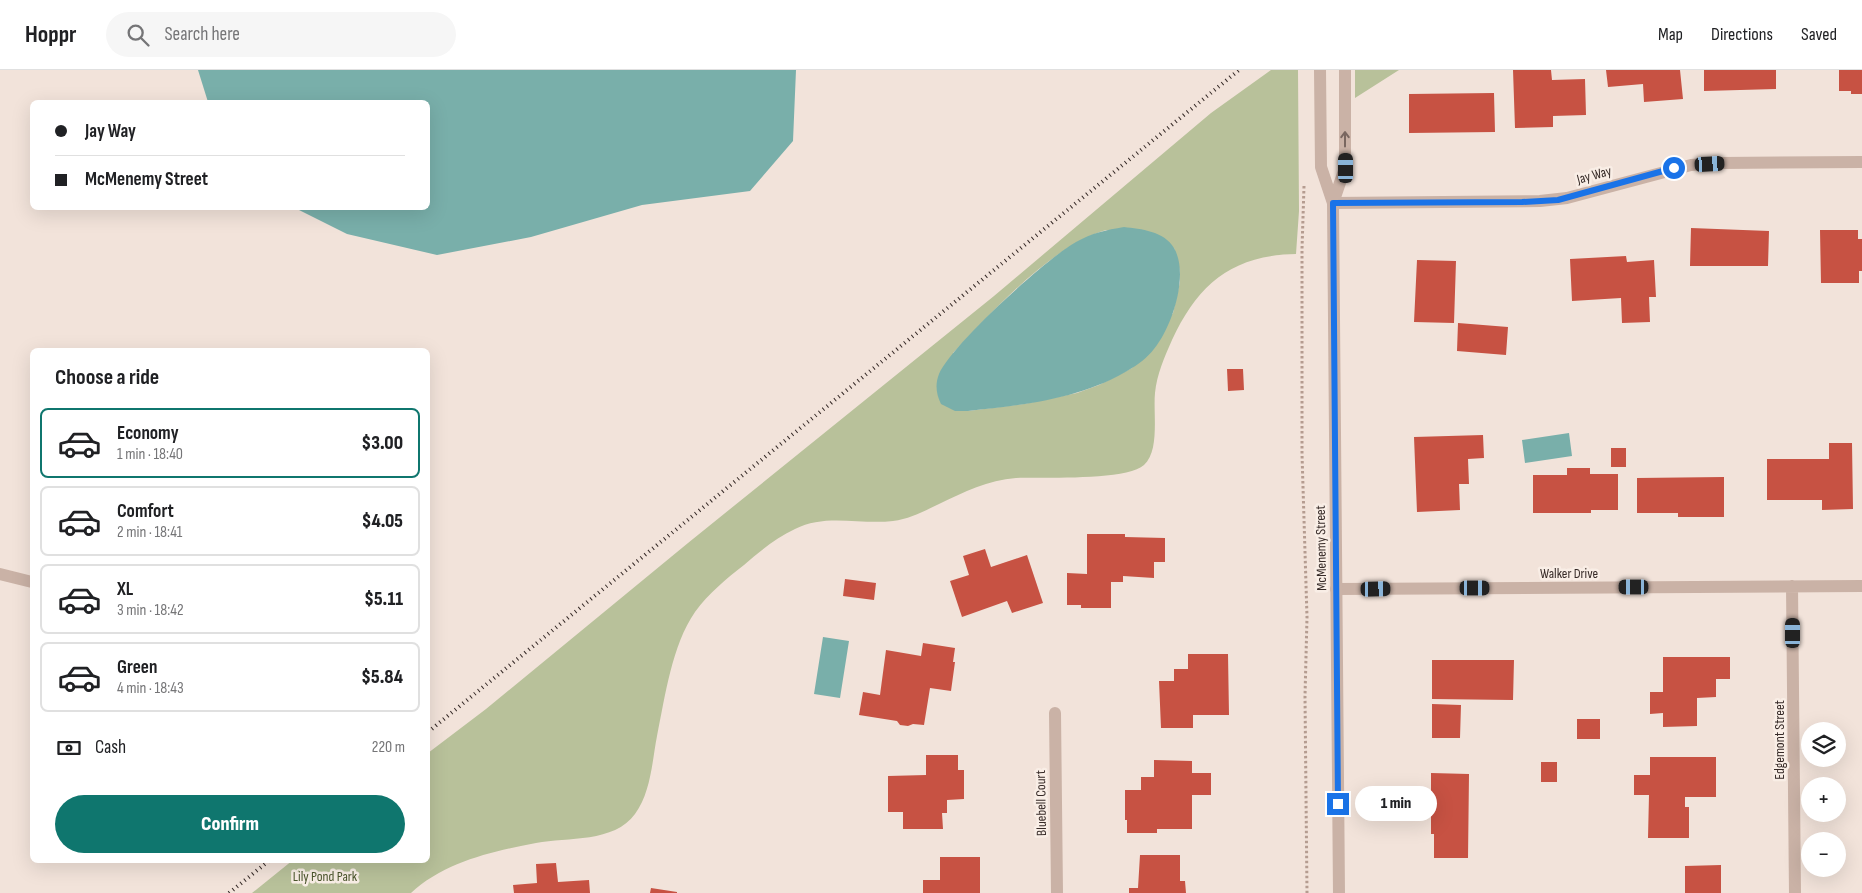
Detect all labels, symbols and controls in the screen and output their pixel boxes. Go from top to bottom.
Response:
search box [106,12,456,57]
text: Hoppr [25,20,76,49]
icon: search [124,21,152,49]
text: Search here [164,23,240,46]
text: Map [1658,24,1683,45]
text: Directions [1711,24,1773,45]
text: Saved [1801,24,1837,45]
text: Jay Way [85,120,136,143]
one-way arrow [1340,131,1350,148]
car [1338,153,1353,183]
car [1694,156,1725,172]
route start [1663,157,1685,179]
street label: Jay Way [1574,162,1614,188]
text: McMenemy Street [85,168,208,191]
text: Choose a ride [55,364,159,391]
icon: car [57,421,102,466]
text: Economy [117,422,179,445]
text: $3.00 [361,432,403,455]
text: 1 min · 18:40 [117,445,183,464]
icon: car [57,499,102,544]
text: Comfort [117,500,174,523]
street label: McMenemy Street [1312,505,1330,591]
text: $4.05 [362,510,403,533]
text: 2 min · 18:41 [117,523,182,542]
street label: Walker Drive [1540,565,1598,582]
icon: car [57,577,102,622]
text: XL [117,578,133,601]
car [1619,580,1649,595]
car [1360,581,1391,597]
car [1460,581,1490,596]
text: $5.11 [364,588,403,611]
text: 3 min · 18:42 [117,601,184,620]
car [1785,618,1800,648]
icon: car [57,655,102,700]
text: Green [117,656,157,679]
text: $5.84 [361,666,403,689]
text: 4 min · 18:43 [117,679,184,698]
street label: Edgemont Street [1771,700,1788,780]
map controls [1801,722,1846,877]
button: layers [1801,722,1846,767]
icon: cash [55,734,83,762]
text: Cash [95,736,126,759]
text: 220 m [372,738,405,757]
street label: Bluebell Court [1032,770,1050,836]
button: + [1801,777,1846,822]
callout: 1 min [1356,786,1438,822]
route end [1327,793,1349,815]
text: 1 min [1381,794,1411,813]
button: Confirm [55,795,405,853]
button: − [1801,832,1846,877]
park label: Lily Pond Park [293,868,358,885]

